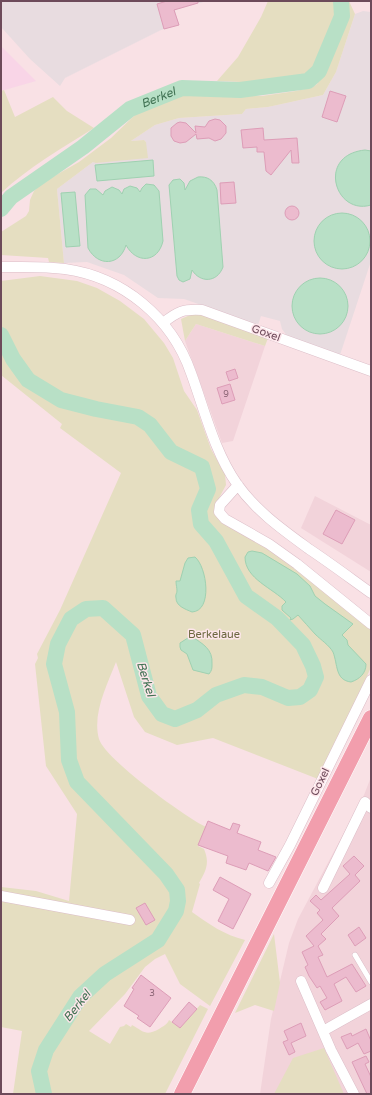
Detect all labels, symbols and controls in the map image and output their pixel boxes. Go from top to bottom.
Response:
water label: Berkel [139,84,179,111]
street label: Goxel [250,322,282,344]
house number: 9 [223,389,229,400]
park label: Berkelaue [188,628,240,641]
water label: Berkel [134,660,159,700]
street label: Goxel [308,766,332,798]
water label: Berkel [60,986,95,1024]
house number: 3 [149,988,155,999]

